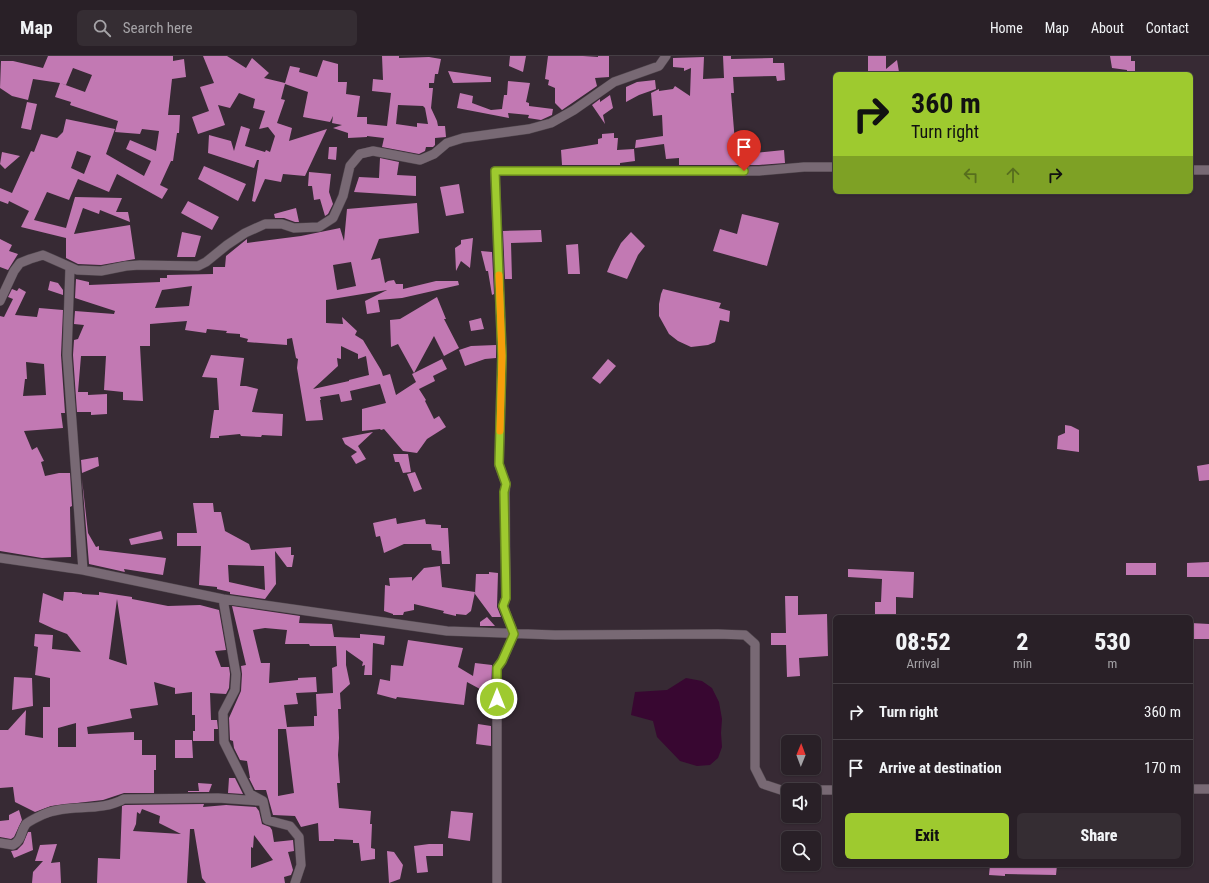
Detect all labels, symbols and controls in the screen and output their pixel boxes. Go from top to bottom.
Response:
search box [77,10,357,46]
text: Map [20,16,53,39]
icon: search [91,17,113,39]
text: Search here [123,19,193,37]
text: Home [990,20,1023,36]
text: Map [1045,20,1069,36]
text: About [1091,20,1124,36]
text: Contact [1146,20,1189,36]
text: 360 m [911,87,981,120]
icon: right [845,88,897,140]
text: Turn right [911,121,979,142]
pin [727,130,761,171]
icon: arrive [733,136,755,158]
icon: left [960,164,982,186]
icon: ahead [1002,164,1024,186]
icon: right [1044,164,1066,186]
text: 08:52 [895,628,951,656]
text: 2 [1016,628,1029,656]
text: 530 [1094,628,1131,656]
text: Arrival [906,656,940,671]
text: min [1013,656,1032,671]
text: m [1108,656,1117,671]
position arrow [476,678,518,720]
icon: right [845,701,867,723]
text: Turn right [879,703,938,721]
text: 360 m [1144,703,1181,721]
north arrow [781,735,821,775]
map controls [781,735,821,871]
icon: arrive [845,757,867,779]
text: Arrive at destination [879,759,1002,777]
text: 170 m [1144,759,1181,777]
button: sound [781,783,821,823]
button: Exit [845,813,1009,859]
button: Share [1017,813,1181,859]
button: search [781,831,821,871]

